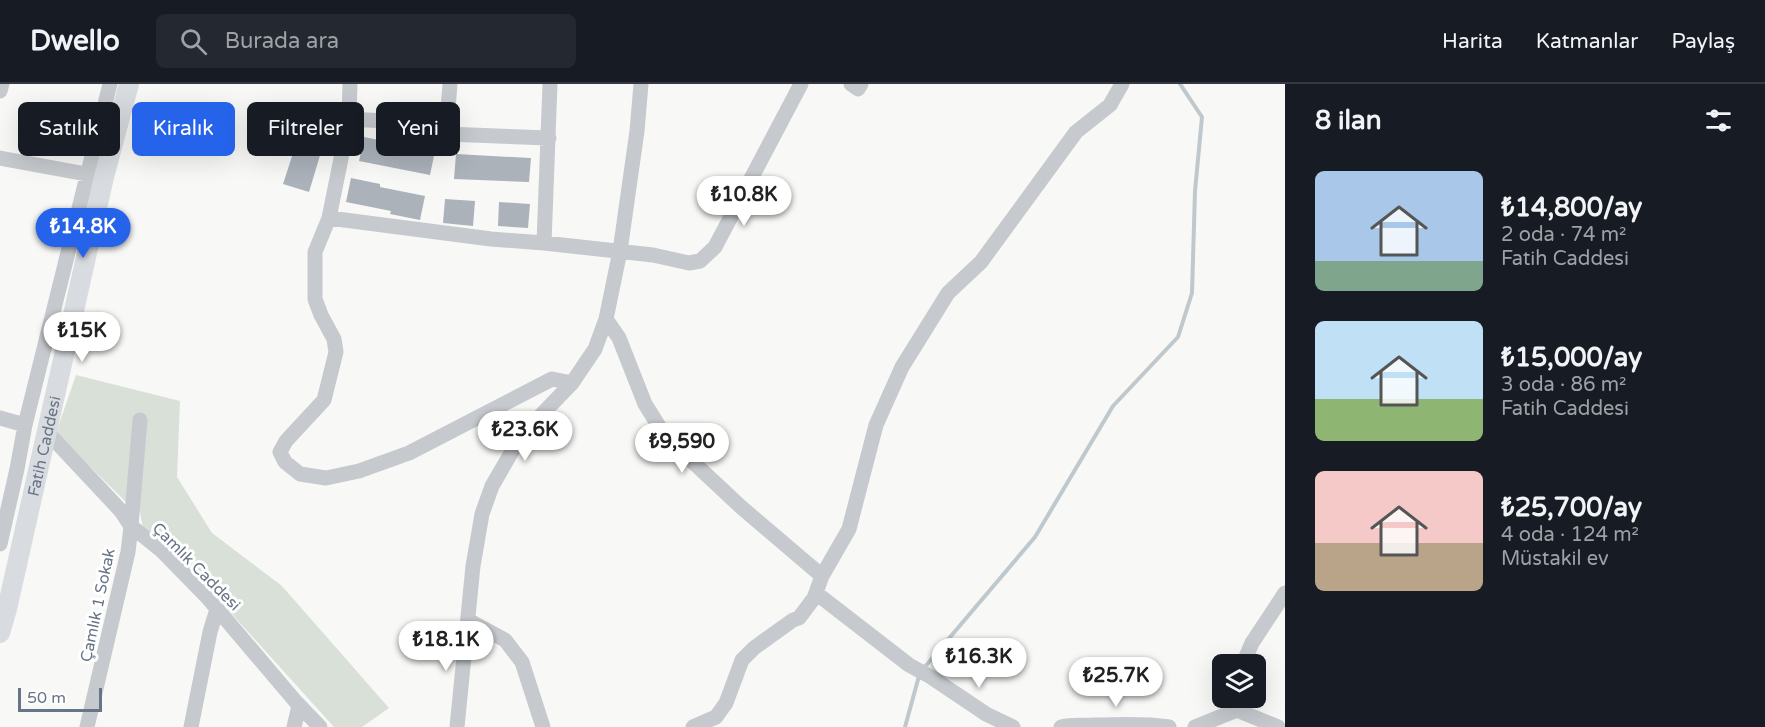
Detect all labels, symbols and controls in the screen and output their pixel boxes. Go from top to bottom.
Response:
search box [156,14,576,68]
text: Dwello [30,24,120,58]
icon: search [177,25,210,58]
text: Burada ara [225,28,339,54]
text: Harita [1442,29,1503,54]
text: Katmanlar [1536,29,1638,54]
text: Paylaş [1671,29,1735,54]
chip: Satılık [18,102,120,156]
chip: Kiralık [132,102,235,156]
chip: Filtreler [247,102,364,156]
chip: Yeni [376,102,460,156]
icon: filters [1702,104,1735,137]
text: 8 ilan [1315,105,1381,136]
pin: ₺10.8K [695,176,793,227]
text: ₺10.8K [711,183,777,207]
text: ₺14,800/ay [1501,192,1642,223]
icon: home [1363,195,1435,267]
pin: ₺14.8K [34,208,132,259]
text: ₺14.8K [50,215,116,239]
text: 2 oda · 74 m² [1501,223,1626,247]
text: Fatih Caddesi [1501,247,1629,271]
pin: ₺15K [46,312,118,363]
text: ₺15K [57,319,107,343]
text: ₺15,000/ay [1501,342,1642,373]
icon: home [1363,345,1435,417]
text: 3 oda · 86 m² [1501,373,1626,397]
street label: Fatih Caddesi [24,394,66,498]
text: Fatih Caddesi [1501,397,1629,421]
pin: ₺23.6K [476,411,574,462]
text: ₺23.6K [492,418,558,442]
pin: ₺9,590 [633,423,731,474]
text: ₺9,590 [649,430,715,454]
text: ₺25,700/ay [1501,492,1642,523]
icon: home [1363,495,1435,567]
street label: Çamlık Caddesi [148,518,245,615]
text: 4 oda · 124 m² [1501,523,1639,547]
street label: Çamlık 1 Sokak [76,546,120,664]
text: Müstakil ev [1501,547,1609,571]
pin: ₺18.1K [397,621,495,672]
text: ₺18.1K [413,628,479,652]
pin: ₺16.3K [930,638,1028,689]
text: ₺16.3K [946,645,1012,669]
map controls [1212,654,1266,708]
button: layers [1212,654,1266,708]
pin: ₺25.7K [1067,657,1165,708]
text: ₺25.7K [1083,664,1149,688]
scale bar [18,685,102,712]
text: 50 m [27,688,66,708]

